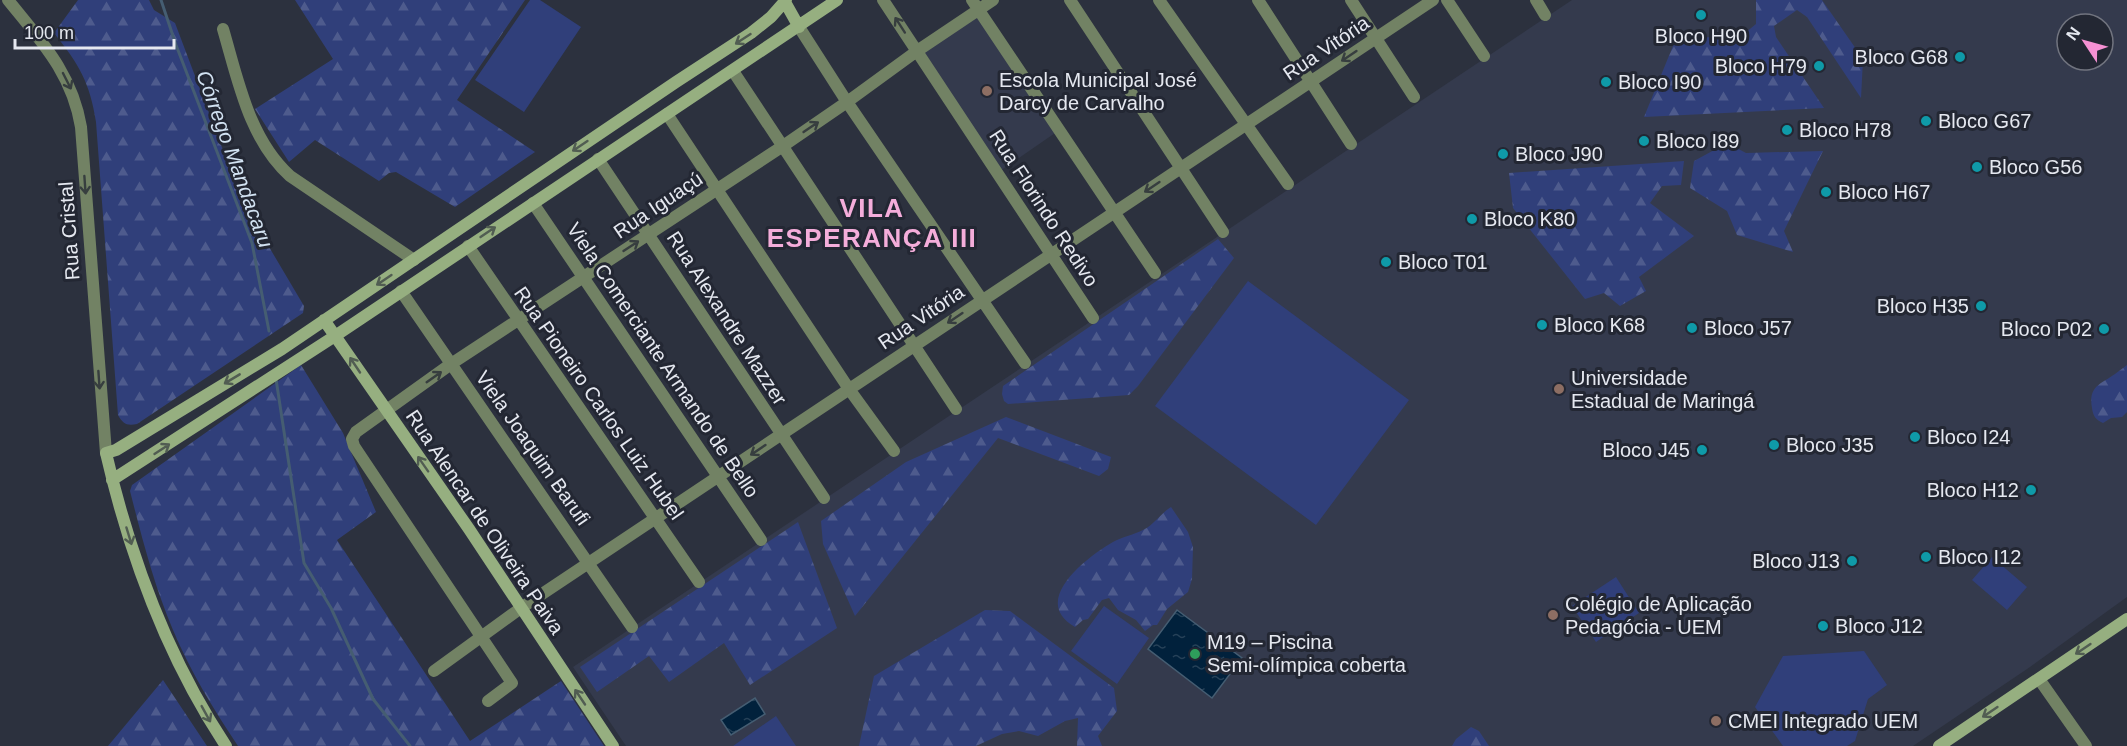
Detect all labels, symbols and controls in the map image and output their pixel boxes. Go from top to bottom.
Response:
marker: Bloco H90 [1694,8,1708,22]
street label: Rua Vitória [1279,11,1374,85]
scale bar [15,12,174,50]
north arrow [2055,12,2115,72]
one-way arrow [894,18,906,34]
text: 100 m [24,23,74,43]
text: N [2063,24,2084,43]
place label: Bloco H90 [1655,25,1747,47]
one-way arrow [735,33,752,45]
place label: Bloco G68 [1855,46,1948,68]
one-way arrow [1341,49,1358,62]
marker: Bloco G68 [1953,50,1967,64]
place label: Bloco H79 [1715,55,1807,77]
marker: Bloco H79 [1812,59,1826,73]
water label: Córrego Mandacaru [192,67,278,251]
place label: Escola Municipal José Darcy de Carvalho [999,69,1197,114]
one-way arrow [62,71,73,89]
place label: Bloco I90 [1618,71,1701,93]
marker: Bloco I90 [1599,75,1613,89]
marker: Escola Municipal José Darcy de Carvalho [980,84,994,98]
place label: Bloco G67 [1938,110,2031,132]
marker: Bloco G67 [1919,114,1933,128]
place label: Bloco H78 [1799,119,1891,141]
one-way arrow [803,121,819,133]
marker: Bloco H78 [1780,123,1794,137]
street label: Rua Florindo Redivo [985,126,1103,290]
place label: Bloco I89 [1656,130,1739,152]
marker: Bloco I89 [1637,134,1651,148]
one-way arrow [572,140,589,153]
place label: Bloco J90 [1515,143,1603,165]
marker: Bloco J90 [1496,147,1510,161]
place label: Bloco G56 [1989,156,2082,178]
marker: Bloco G56 [1970,160,1984,174]
street label: Rua Iguaçú [609,167,707,243]
one-way arrow [80,175,91,195]
street label: Rua Cristal [55,181,83,281]
one-way arrow [1144,181,1161,193]
place label: Bloco H67 [1838,181,1930,203]
marker: Bloco H67 [1819,185,1833,199]
district label: VILA ESPERANÇA III [767,193,977,253]
place label: Bloco K80 [1484,208,1575,230]
marker: Bloco K80 [1465,212,1479,226]
street label: Viela Comerciante Armando de Bello [563,219,763,501]
one-way arrow [479,226,496,238]
street label: Rua Alexandre Mazzer [663,227,792,409]
one-way arrow [623,240,639,252]
place label: Bloco T01 [1398,251,1488,273]
marker: Bloco T01 [1379,255,1393,269]
one-way arrow [376,273,393,286]
street label: Rua Vitória [874,280,969,354]
street label: Rua Pioneiro Carlos Luiz Hubel [510,282,688,524]
place label: Bloco H35 [1877,295,1969,317]
marker: Bloco H35 [1974,299,1988,313]
one-way arrow [947,312,964,324]
place label: Bloco K68 [1554,314,1645,336]
place label: Bloco J57 [1704,317,1792,339]
marker: Bloco K68 [1535,318,1549,332]
place label: Bloco P02 [2001,318,2092,340]
marker: Bloco J57 [1685,321,1699,335]
marker: Bloco P02 [2097,322,2111,336]
one-way arrow [349,357,361,373]
street label: Viela Joaquim Barufi [471,367,595,529]
place label: Universidade Estadual de Maringá [1571,367,1755,412]
one-way arrow [94,369,105,389]
one-way arrow [425,371,441,383]
one-way arrow [224,374,241,386]
marker: Universidade Estadual de Maringá [1552,382,1566,396]
street label: Rua Alencar de Oliveira Paiva [402,406,569,639]
place label: Bloco I24 [1927,426,2010,448]
marker: Bloco I24 [1908,430,1922,444]
place label: Bloco J35 [1786,434,1874,456]
marker: Bloco J35 [1767,438,1781,452]
place label: Bloco J45 [1602,439,1690,461]
one-way arrow [153,443,169,455]
one-way arrow [749,443,766,456]
marker: Bloco J45 [1695,443,1709,457]
one-way arrow [417,456,429,473]
place label: Bloco H12 [1927,479,2019,501]
marker: Bloco H12 [2024,483,2038,497]
one-way arrow [124,526,135,545]
place label: Bloco I12 [1938,546,2021,568]
place label: Bloco J13 [1752,550,1840,572]
marker: Bloco I12 [1919,550,1933,564]
marker: Bloco J13 [1845,554,1859,568]
place label: Colégio de Aplicação Pedagócia - UEM [1565,593,1752,638]
marker: Colégio de Aplicação Pedagócia - UEM [1546,608,1560,622]
place label: Bloco J12 [1835,615,1923,637]
marker: Bloco J12 [1816,619,1830,633]
place label: M19 – Piscina Semi-olímpica coberta [1207,631,1407,676]
one-way arrow [2075,643,2092,655]
marker: M19 – Piscina Semi-olímpica coberta [1188,647,1202,661]
one-way arrow [574,690,586,706]
one-way arrow [201,705,212,723]
one-way arrow [1982,706,1999,718]
place label: CMEI Integrado UEM [1728,710,1918,732]
marker: CMEI Integrado UEM [1709,714,1723,728]

